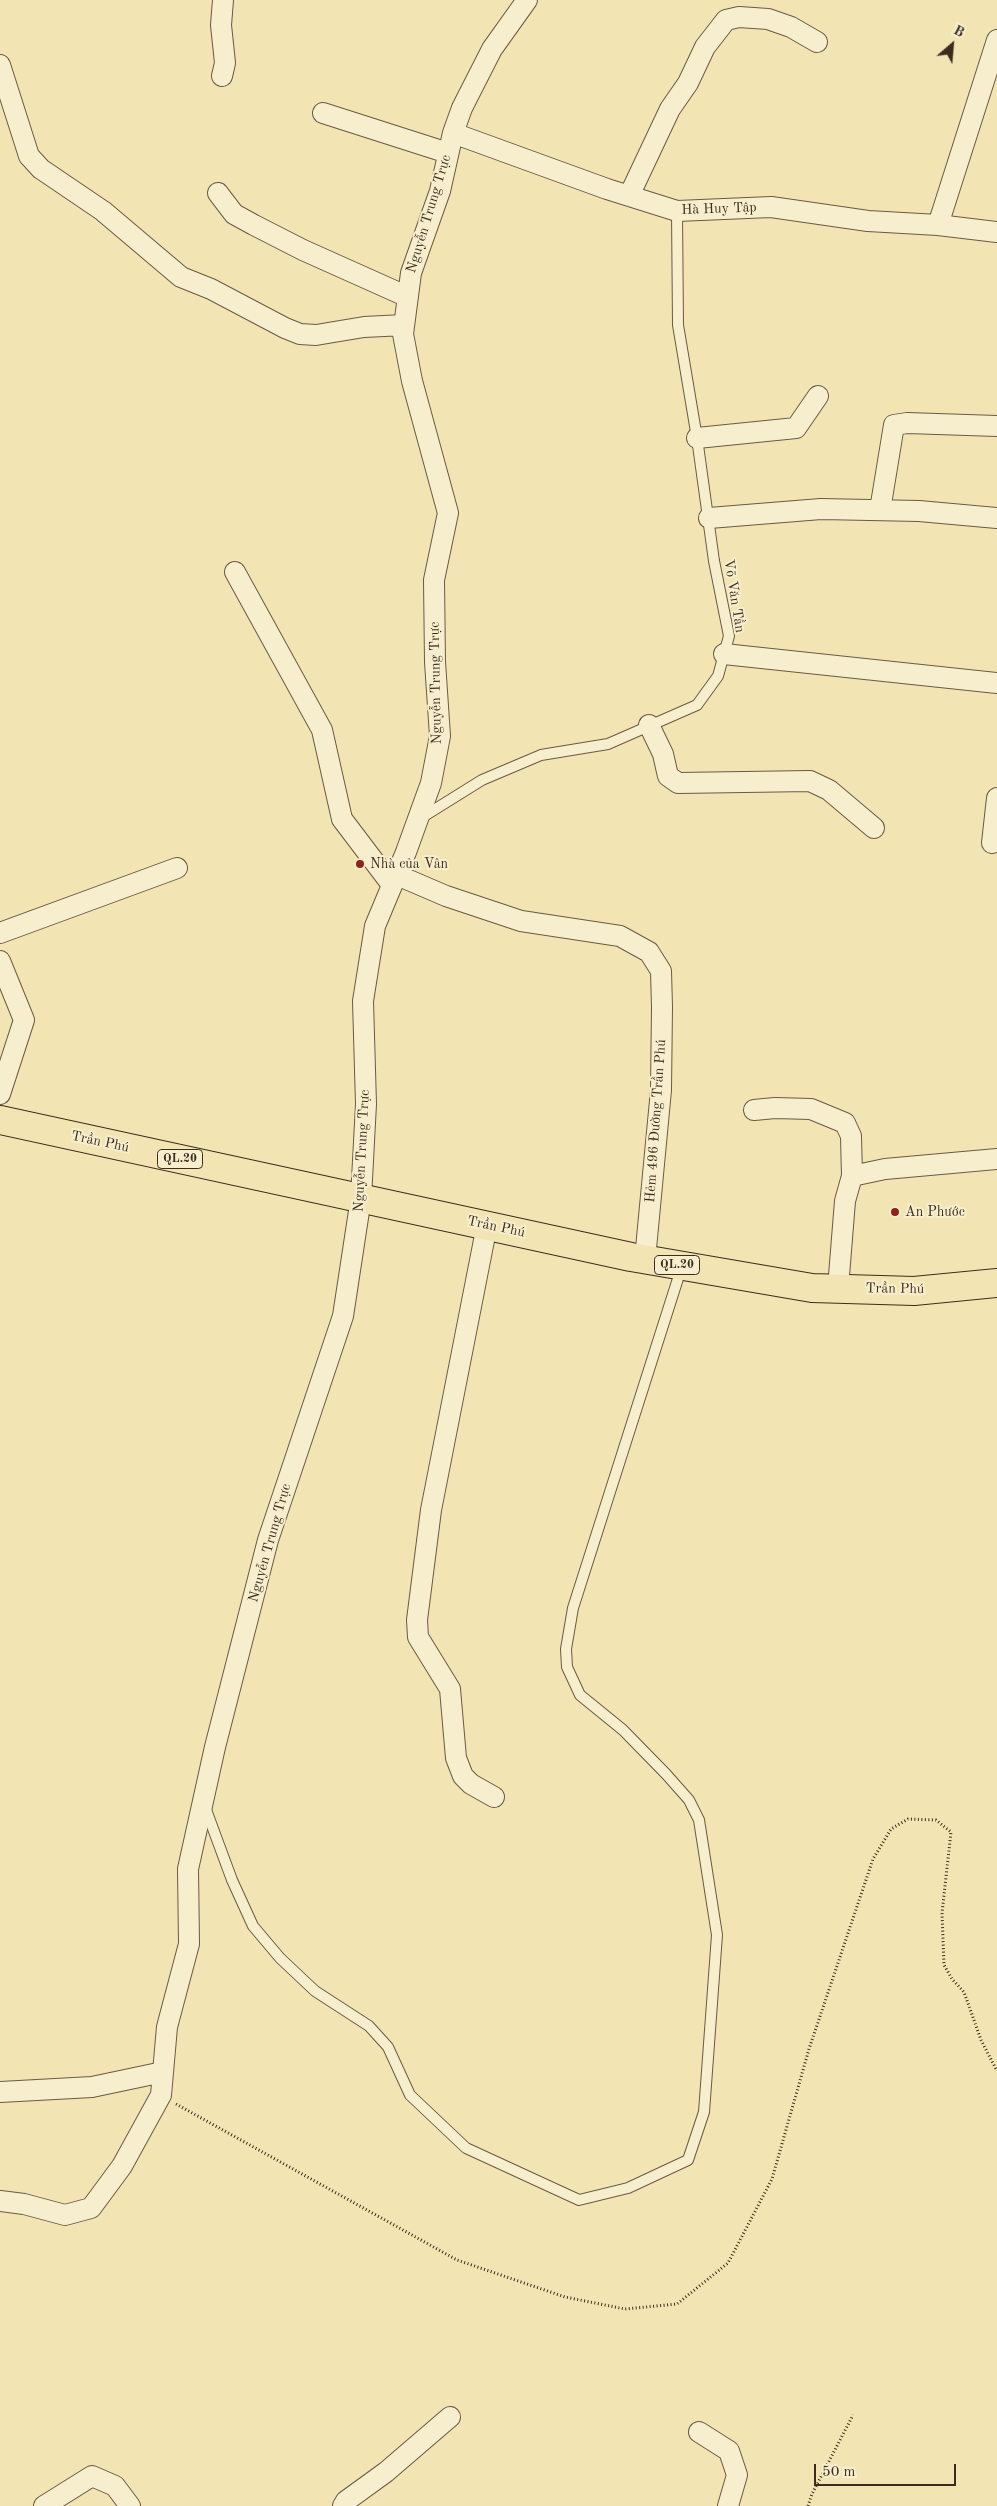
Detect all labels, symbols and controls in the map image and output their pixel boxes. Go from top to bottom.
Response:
north arrow [927,20,977,70]
text: B [951,23,966,40]
street label: Nguyễn Trung Trực [403,153,455,275]
street label: Hà Huy Tập [681,199,757,219]
street label: Võ Văn Tần [720,558,748,634]
street label: Nguyễn Trung Trực [427,622,445,744]
place label: Nhà của Vân [370,856,448,872]
marker: Nhà của Vân [354,858,366,870]
street label: Hẻm 496 Đường Trần Phú [642,1039,670,1203]
street label: Nguyễn Trung Trực [350,1089,374,1213]
street label: Trần Phú [70,1128,130,1156]
road number: QL.20 [158,1150,202,1168]
place label: An Phước [905,1204,965,1220]
marker: An Phước [889,1206,901,1218]
street label: Trần Phú [466,1213,526,1241]
road number: QL.20 [654,1256,700,1274]
street label: Trần Phú [865,1280,925,1298]
street label: Nguyễn Trung Trực [245,1482,295,1604]
scale bar [817,2454,960,2486]
text: 50 m [822,2465,856,2480]

